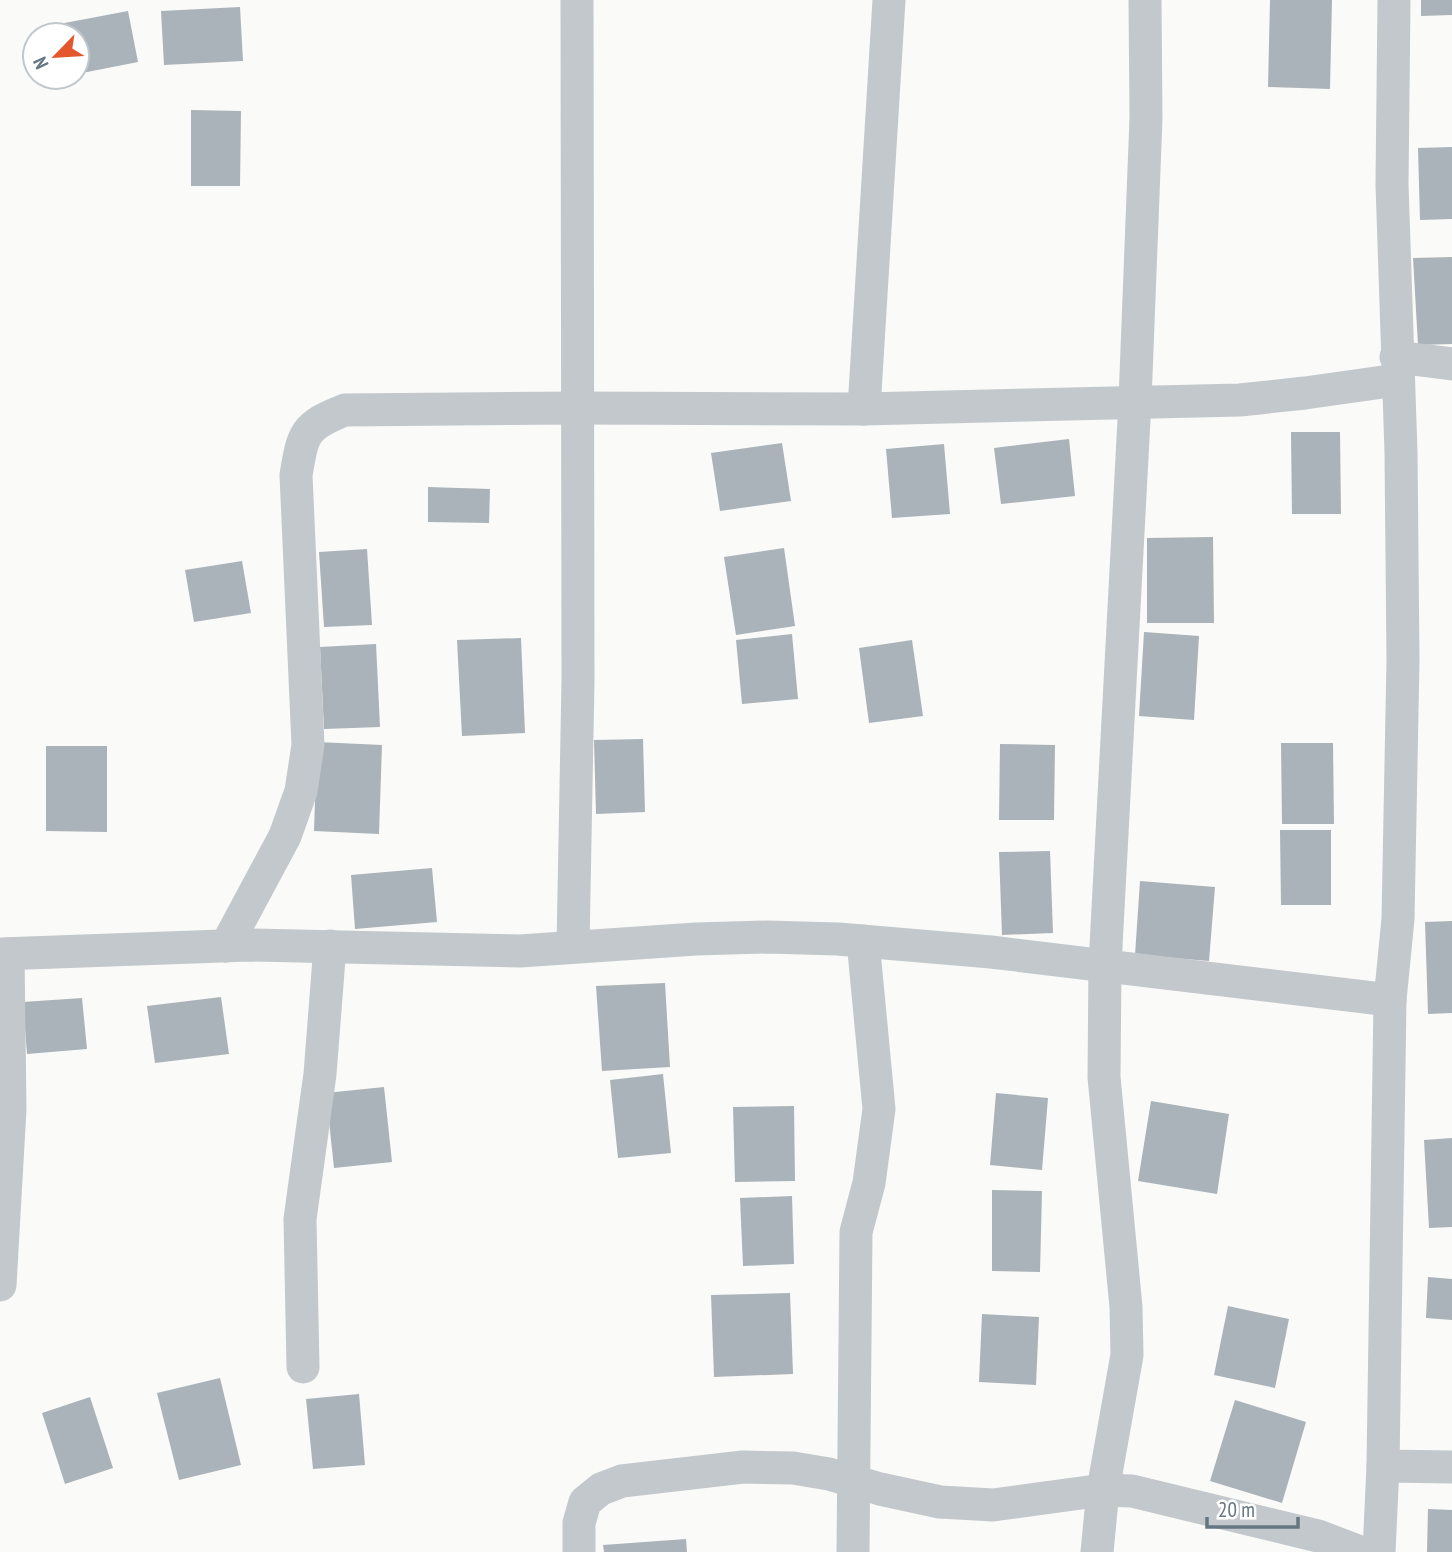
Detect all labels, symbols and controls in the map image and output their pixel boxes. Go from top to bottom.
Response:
north arrow [21,21,91,91]
text: N [28,53,54,73]
scale bar [1207,1486,1298,1530]
text: 20 m [1218,1496,1255,1523]

